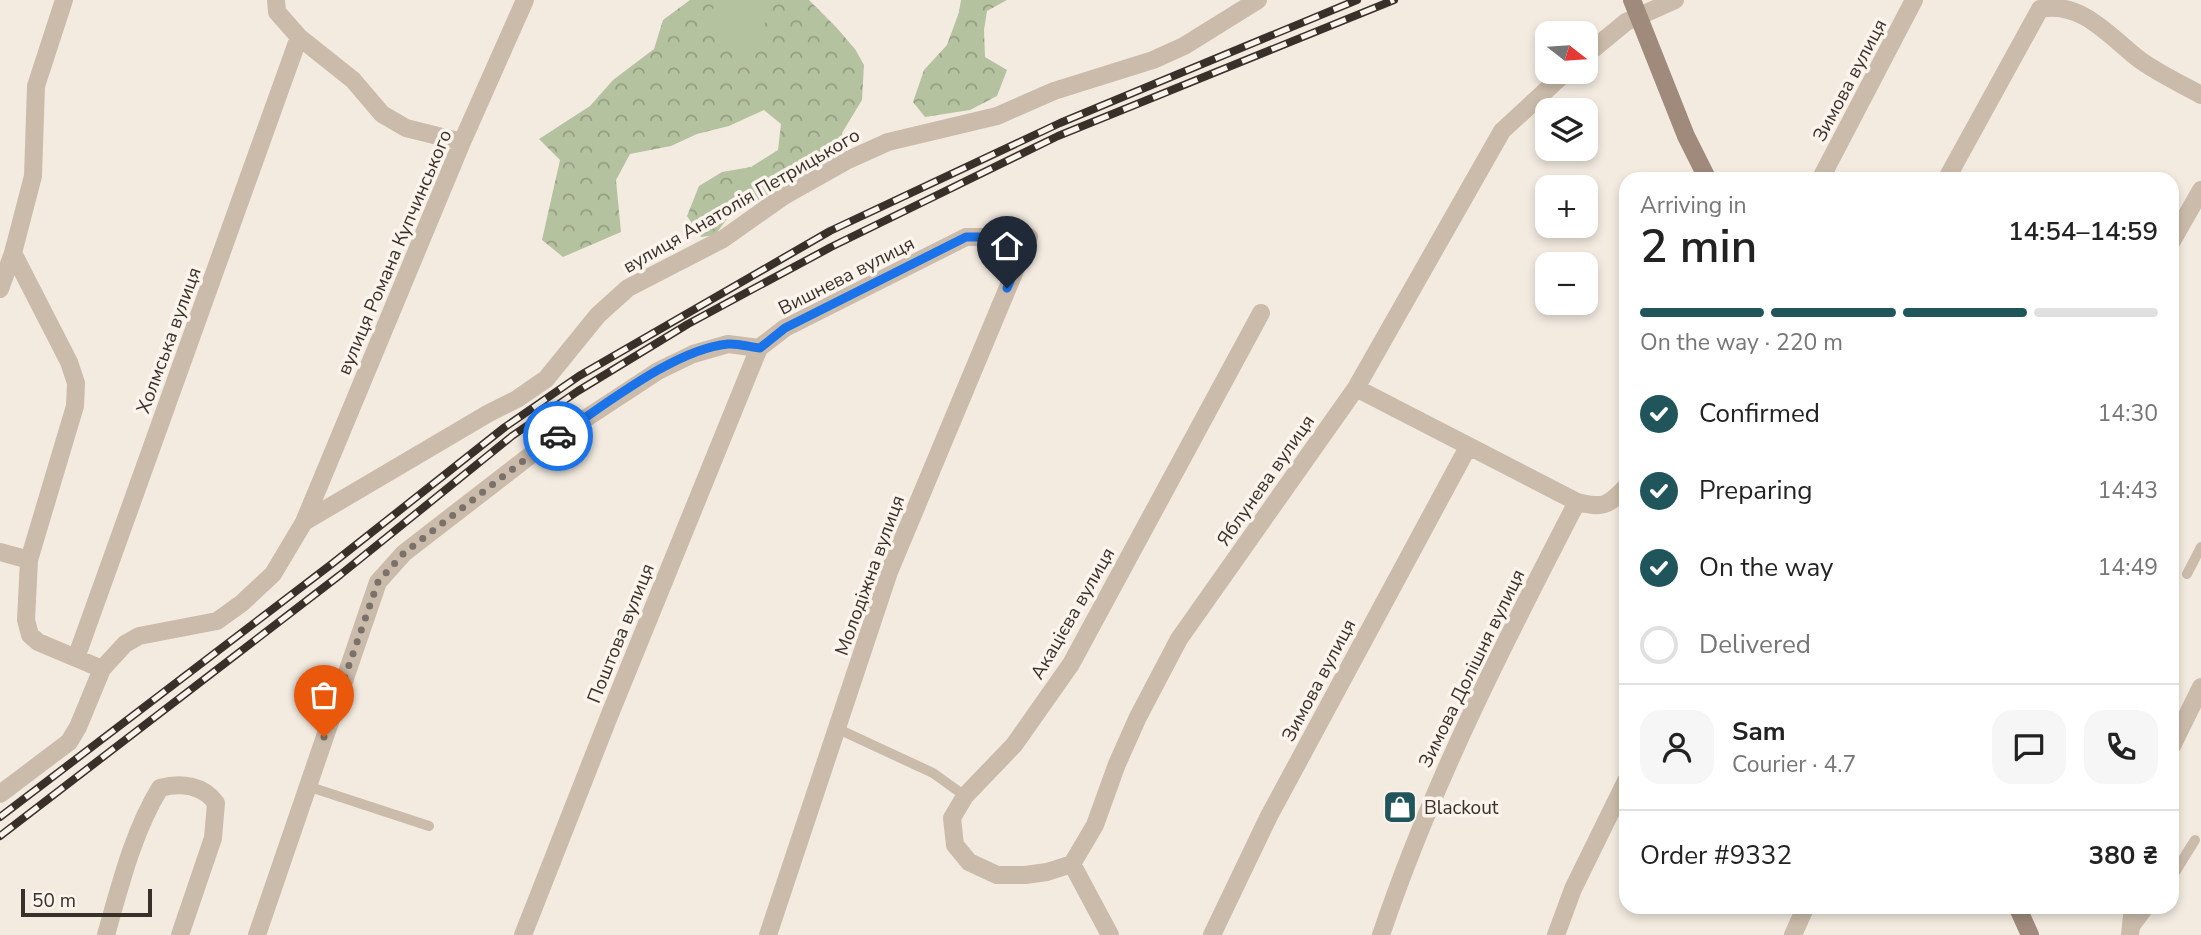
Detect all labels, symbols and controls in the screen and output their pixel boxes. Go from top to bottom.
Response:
street label: Зимова вулиця [1807,15,1893,146]
north arrow [1535,21,1598,84]
map controls [1535,21,1598,315]
button: layers [1535,98,1598,161]
street label: вулиця Анатолія Петрицького [618,122,865,280]
street label: вулиця Романа Купчинського [331,126,459,379]
button: + [1535,175,1598,238]
text: Arriving in [1640,190,1747,221]
text: 14:54–14:59 [2008,214,2158,249]
text: 2 min [1640,215,1757,278]
pin [977,216,1037,288]
icon: home [988,227,1026,265]
street label: Вишнева вулиця [774,230,919,321]
button: − [1535,252,1598,315]
street label: Холмська вулиця [130,264,207,417]
text: On the way · 220 m [1640,327,1843,358]
icon: check [1640,395,1678,433]
text: Confirmed [1699,396,1820,431]
text: 14:30 [2098,398,2158,429]
courier [523,401,593,471]
street label: Яблунева вулиця [1211,410,1321,551]
icon: car [539,417,577,455]
icon: check [1640,472,1678,510]
text: Preparing [1699,473,1812,508]
text: 14:43 [2098,475,2158,506]
street label: Молодіжна вулиця [829,492,911,659]
street label: Акацієва вулиця [1025,543,1121,684]
icon: check [1640,549,1678,587]
text: On the way [1699,550,1833,585]
text: 14:49 [2098,552,2158,583]
street label: Поштова вулиця [581,560,661,707]
street label: Зимова Долішня вулиця [1412,565,1531,772]
street label: Зимова вулиця [1276,615,1362,746]
text: Delivered [1699,627,1811,662]
pin [294,665,354,737]
icon: bag [305,676,343,714]
button: person [1640,710,1714,784]
button: chat [1992,710,2066,784]
button: phone [2084,710,2158,784]
text: Sam [1732,714,1785,749]
text: Courier · 4.7 [1732,749,1856,780]
shop icon: Blackout [1381,788,1419,826]
place label: Blackout [1424,795,1499,821]
text: Order #9332 [1640,838,1792,873]
text: 380 ₴ [2089,838,2158,873]
scale bar [21,886,152,918]
text: 50 m [32,888,76,914]

